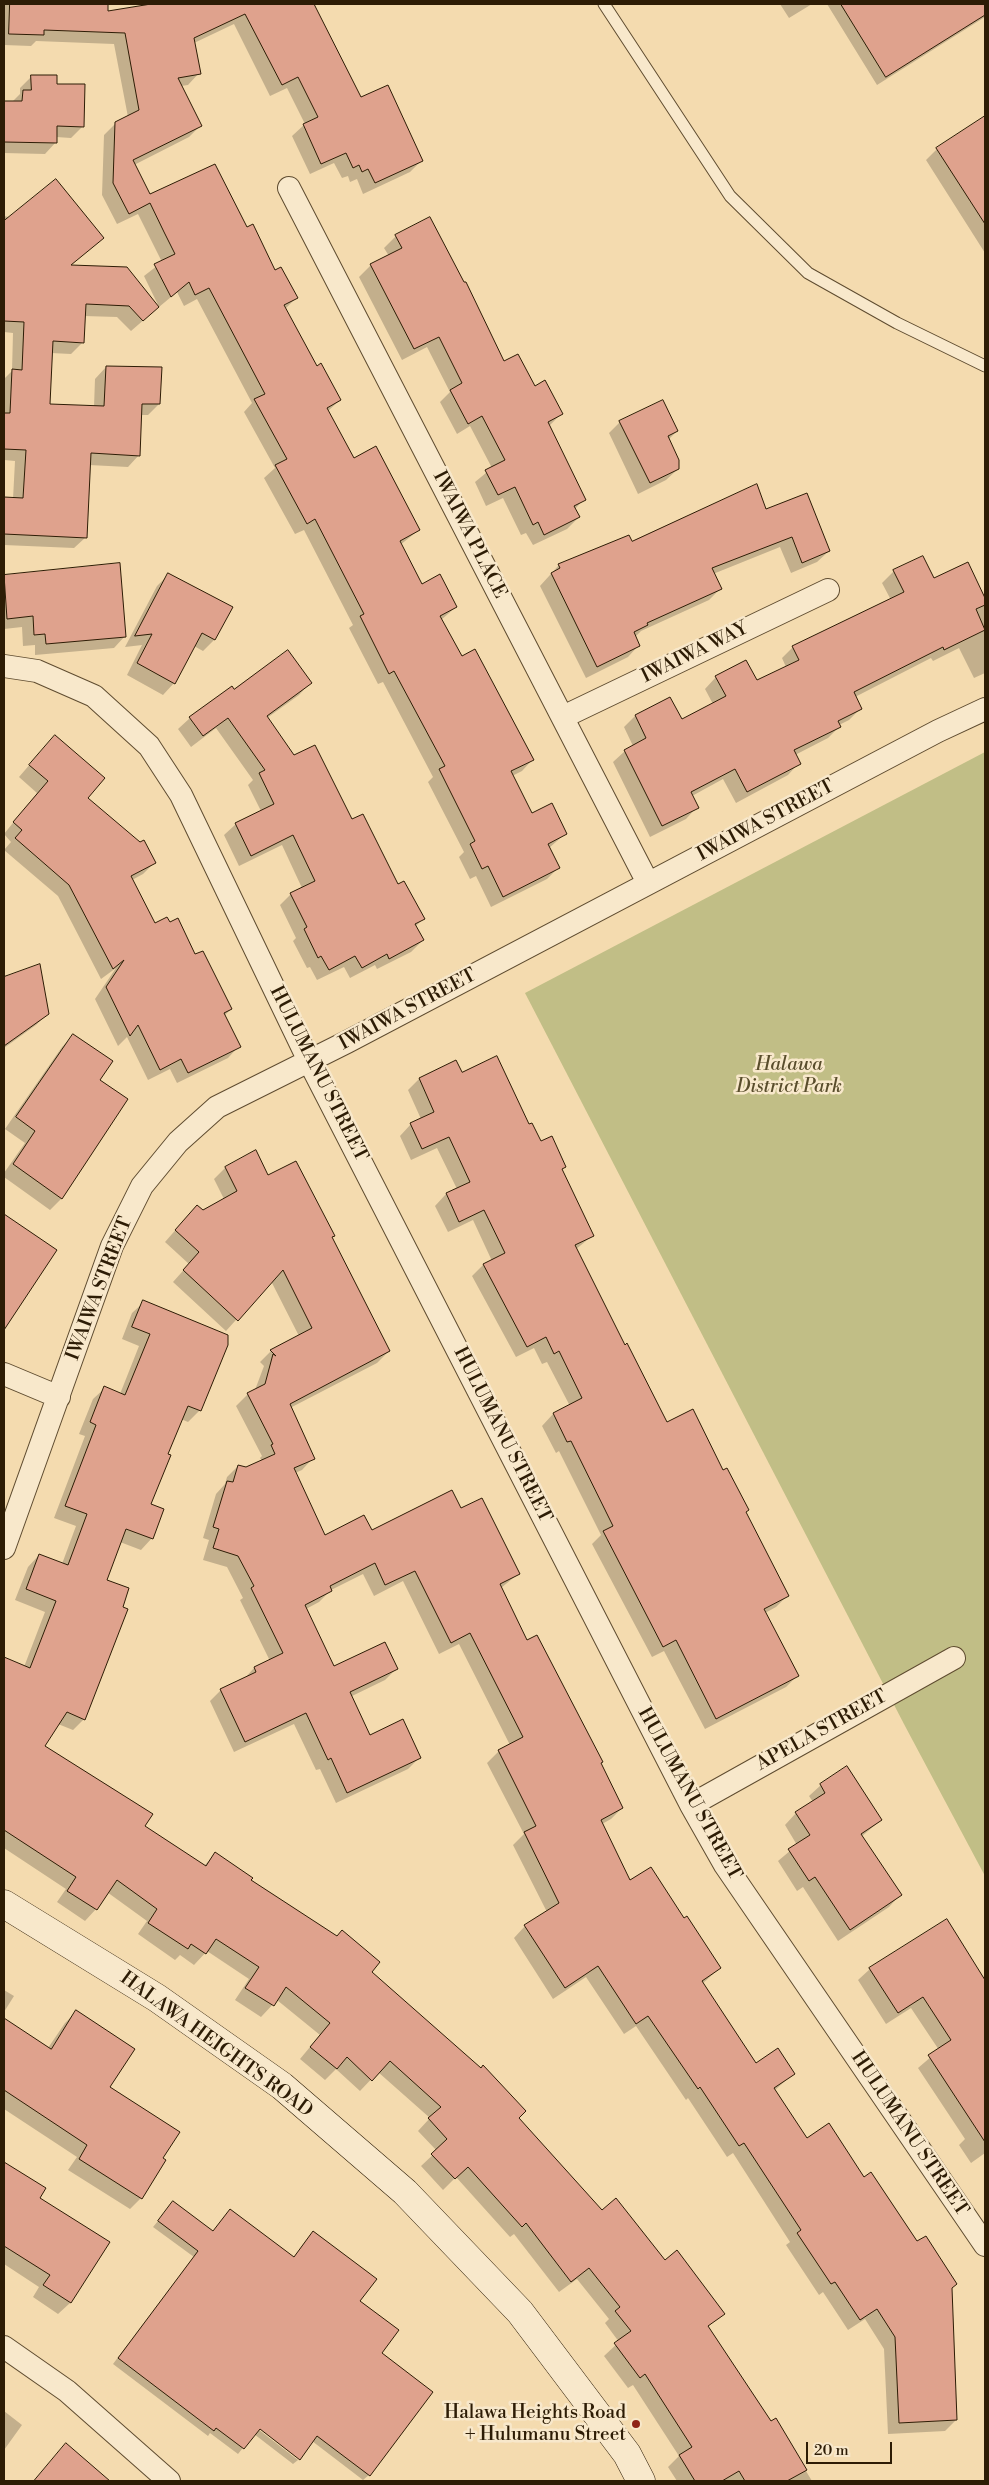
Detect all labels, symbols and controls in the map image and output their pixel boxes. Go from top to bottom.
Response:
street label: IWAIWA PLACE [427,468,511,602]
street label: IWAIWA WAY [638,617,752,689]
street label: IWAIWA STREET [694,775,838,867]
street label: IWAIWA STREET [336,964,480,1056]
street label: HULUMANU STREET [264,983,372,1165]
park label: Halawa District Park [736,1054,842,1098]
street label: IWAIWA STREET [62,1214,138,1364]
street label: HULUMANU STREET [448,1344,556,1526]
street label: APELA STREET [753,1686,891,1776]
street label: HULUMANU STREET [632,1704,746,1884]
street label: HALAWA HEIGHTS ROAD [115,1967,317,2123]
street label: HULUMANU STREET [845,2047,973,2221]
place label: Halawa Heights Road + Hulumanu Street [444,2402,626,2446]
marker: Halawa Heights Road + Hulumanu Street [630,2418,642,2430]
scale bar [809,2432,895,2464]
text: 20 m [814,2441,849,2460]

